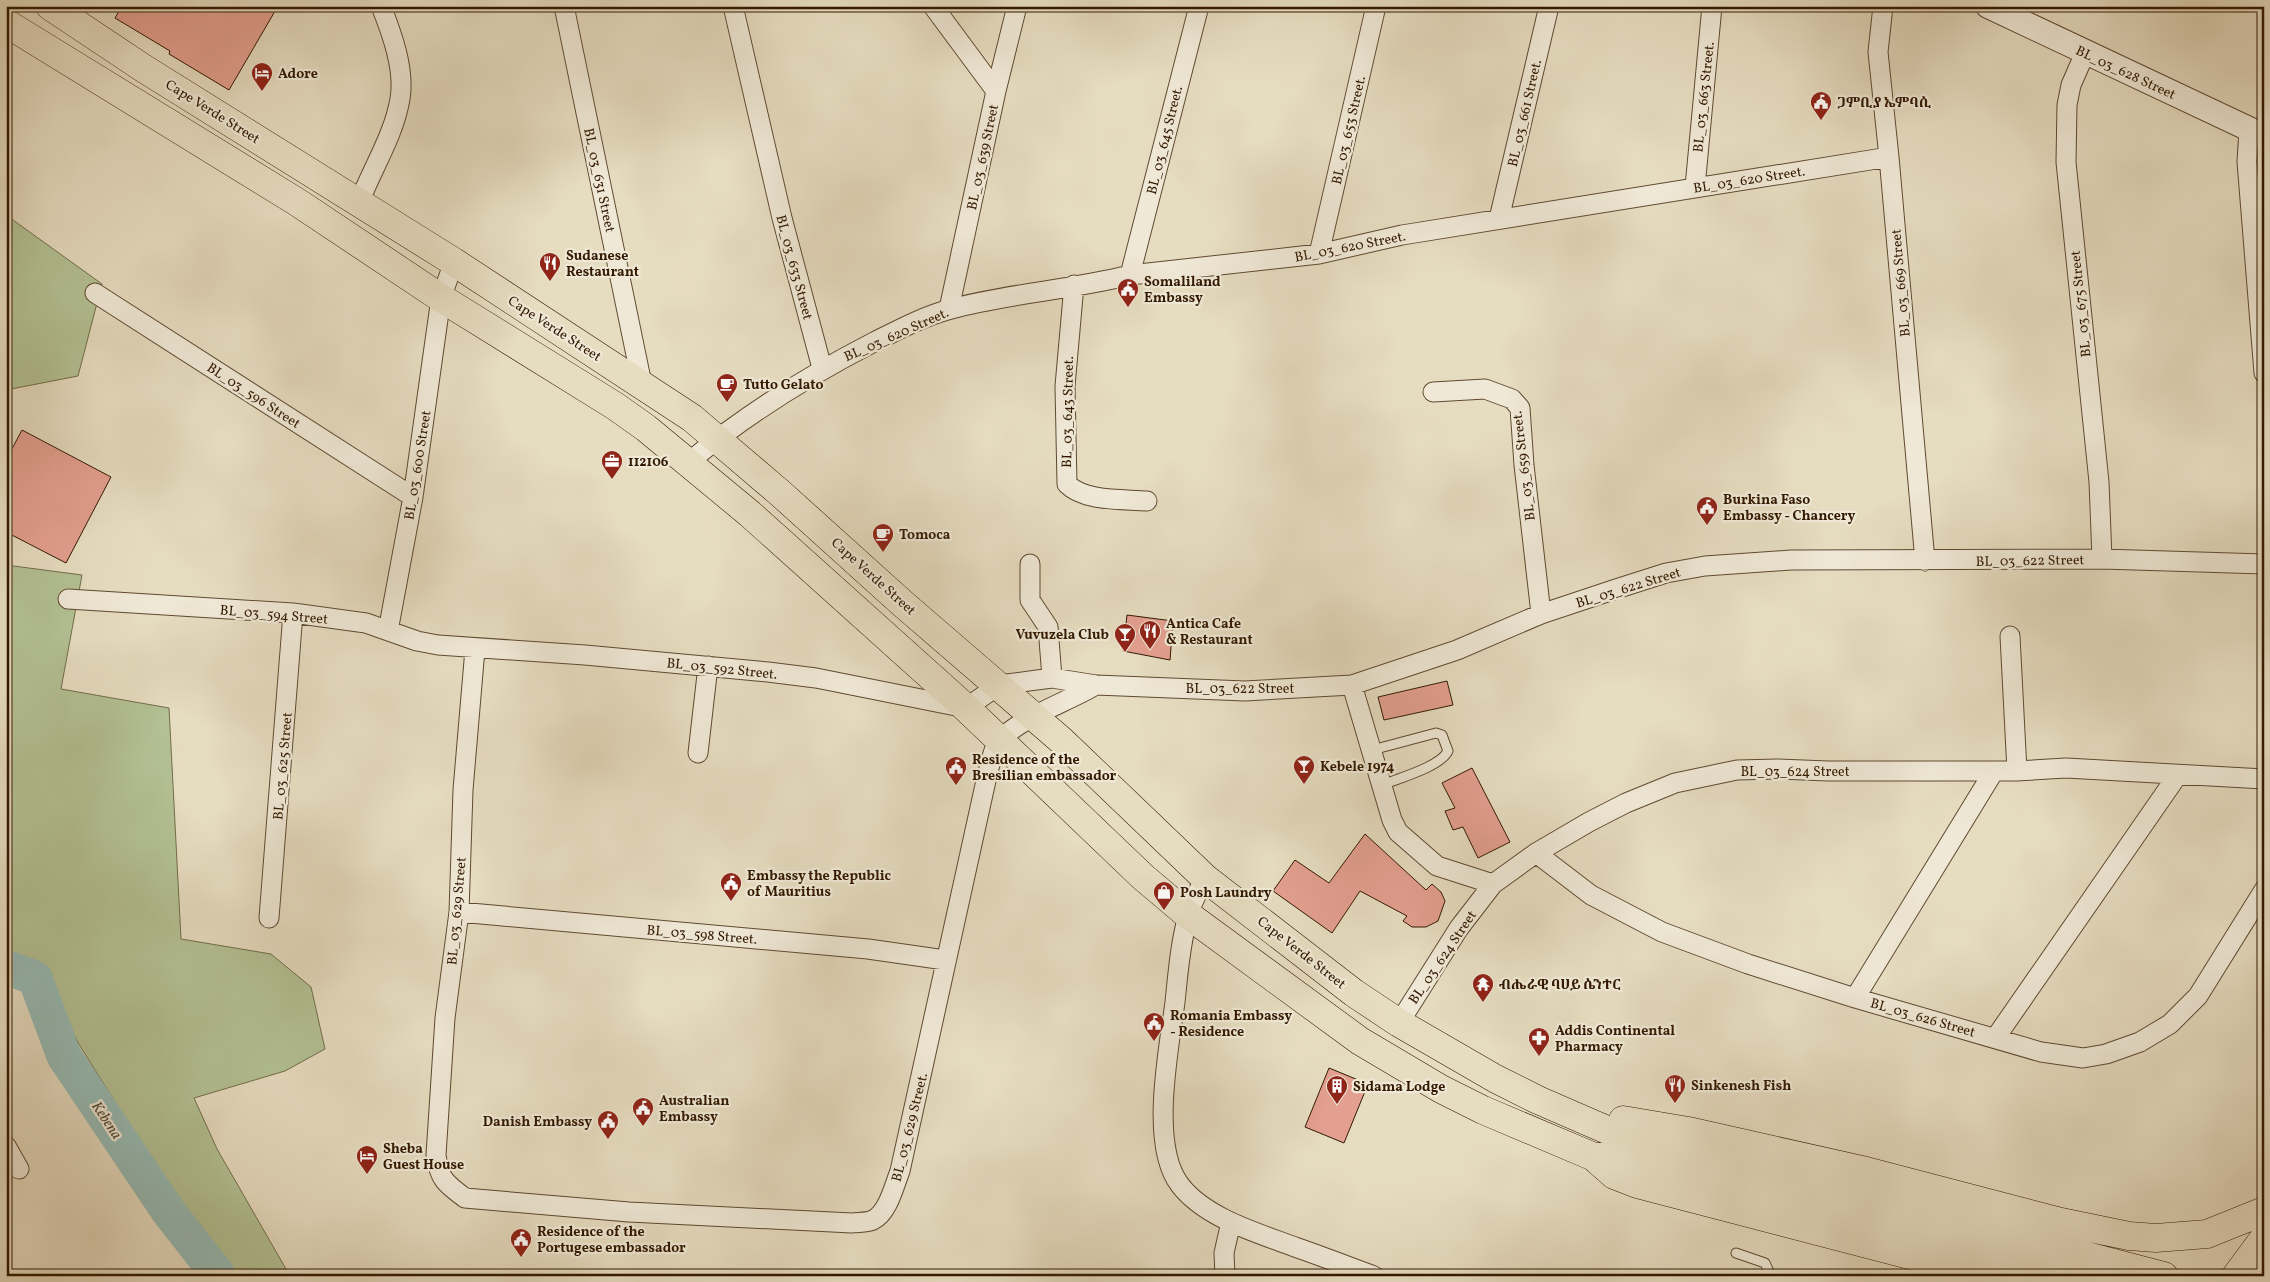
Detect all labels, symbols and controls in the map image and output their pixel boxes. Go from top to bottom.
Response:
street label: BL_03_663 Street. [1689,41,1720,153]
street label: BL_03_628 Street [2072,42,2179,105]
street label: BL_03_661 Street. [1504,58,1547,169]
hotel icon: Adore [250,61,274,92]
place label: Adore [278,65,318,84]
street label: BL_03_653 Street. [1328,74,1371,187]
street label: Cape Verde Street [161,76,263,149]
street label: BL_03_645 Street. [1143,84,1188,197]
public building icon: ጋምቢያ ኤምባሲ [1809,90,1833,121]
place label: ጋምቢያ ኤምባሲ [1837,94,1931,113]
street label: BL_03_639 Street [963,103,1004,212]
street label: BL_03_631 Street [578,126,619,234]
street label: BL_03_620 Street. [1692,162,1806,199]
street label: BL_03_633 Street [770,213,817,322]
street label: BL_03_620 Street. [1293,227,1407,268]
street label: BL_03_669 Street [1887,228,1916,338]
place label: Sudanese Restaurant [566,247,639,282]
street label: BL_03_675 Street [2066,249,2097,358]
restaurant icon: Sudanese Restaurant [538,251,562,282]
place label: Somaliland Embassy [1144,273,1221,308]
public building icon: Somaliland Embassy [1116,277,1140,308]
street label: Cape Verde Street [504,292,605,367]
street label: BL_03_620 Street. [841,304,952,367]
street label: BL_03_643 Street. [1058,356,1079,468]
street label: BL_03_596 Street [203,359,304,434]
cafe icon: Tutto Gelato [715,372,739,403]
place label: Tutto Gelato [743,376,823,395]
street label: BL_03_600 Street [400,409,437,521]
street label: BL_03_659 Street. [1508,410,1541,522]
office icon: 112106 [600,449,624,480]
place label: 112106 [628,453,669,472]
place label: Burkina Faso Embassy - Chancery [1723,491,1856,526]
public building icon: Burkina Faso Embassy - Chancery [1695,495,1719,526]
cafe icon: Tomoca [871,522,895,553]
place label: Tomoca [899,526,951,545]
street label: Cape Verde Street [827,534,920,620]
street label: BL_03_622 Street [1975,551,2085,572]
street label: BL_03_622 Street [1574,563,1683,613]
street label: BL_03_594 Street [219,601,329,630]
place label: Antica Cafe & Restaurant [1166,615,1253,650]
restaurant icon: Antica Cafe & Restaurant [1138,619,1162,650]
bar icon: Vuvuzela Club [1113,622,1137,653]
place label: Vuvuzela Club [1015,626,1109,645]
street label: BL_03_592 Street. [666,654,778,685]
street label: BL_03_622 Street [1186,680,1294,699]
street label: BL_03_625 Street [269,711,298,821]
place label: Residence of the Bresilian embassador [972,751,1117,786]
bar icon: Kebele 1974 [1292,754,1316,785]
public building icon: Residence of the Bresilian embassador [944,755,968,786]
place label: Kebele 1974 [1320,758,1395,777]
street label: BL_03_624 Street [1740,763,1850,782]
street label: BL_03_629 Street [443,856,472,966]
place label: Embassy the Republic of Mauritius [747,867,891,902]
public building icon: Embassy the Republic of Mauritius [719,871,743,902]
shop icon: Posh Laundry [1152,880,1176,911]
place label: Posh Laundry [1180,884,1272,903]
street label: BL_03_624 Street [1405,907,1482,1008]
street label: Cape Verde Street [1253,912,1350,994]
street label: BL_03_598 Street. [646,921,758,950]
temple icon: ብሔራዊ ባሀይ ሴንተር [1471,972,1495,1003]
place label: ብሔራዊ ባሀይ ሴንተር [1499,976,1621,995]
street label: BL_03_626 Street [1868,994,1977,1043]
place label: Romania Embassy - Residence [1170,1007,1292,1042]
public building icon: Romania Embassy - Residence [1142,1011,1166,1042]
place label: Addis Continental Pharmacy [1555,1022,1675,1057]
pharmacy icon: Addis Continental Pharmacy [1527,1026,1551,1057]
street label: BL_03_629 Street. [888,1071,933,1184]
restaurant icon: Sinkenesh Fish [1663,1073,1687,1104]
building icon: Sidama Lodge [1325,1074,1349,1105]
place label: Sinkenesh Fish [1691,1077,1791,1096]
place label: Sidama Lodge [1353,1078,1446,1097]
place label: Australian Embassy [659,1092,730,1127]
public building icon: Australian Embassy [631,1096,655,1127]
water label: Kebena [85,1098,126,1144]
public building icon: Danish Embassy [596,1109,620,1140]
place label: Danish Embassy [483,1113,592,1132]
place label: Sheba Guest House [383,1140,464,1175]
hotel icon: Sheba Guest House [355,1144,379,1175]
place label: Residence of the Portugese embassador [537,1223,686,1258]
public building icon: Residence of the Portugese embassador [509,1227,533,1258]

